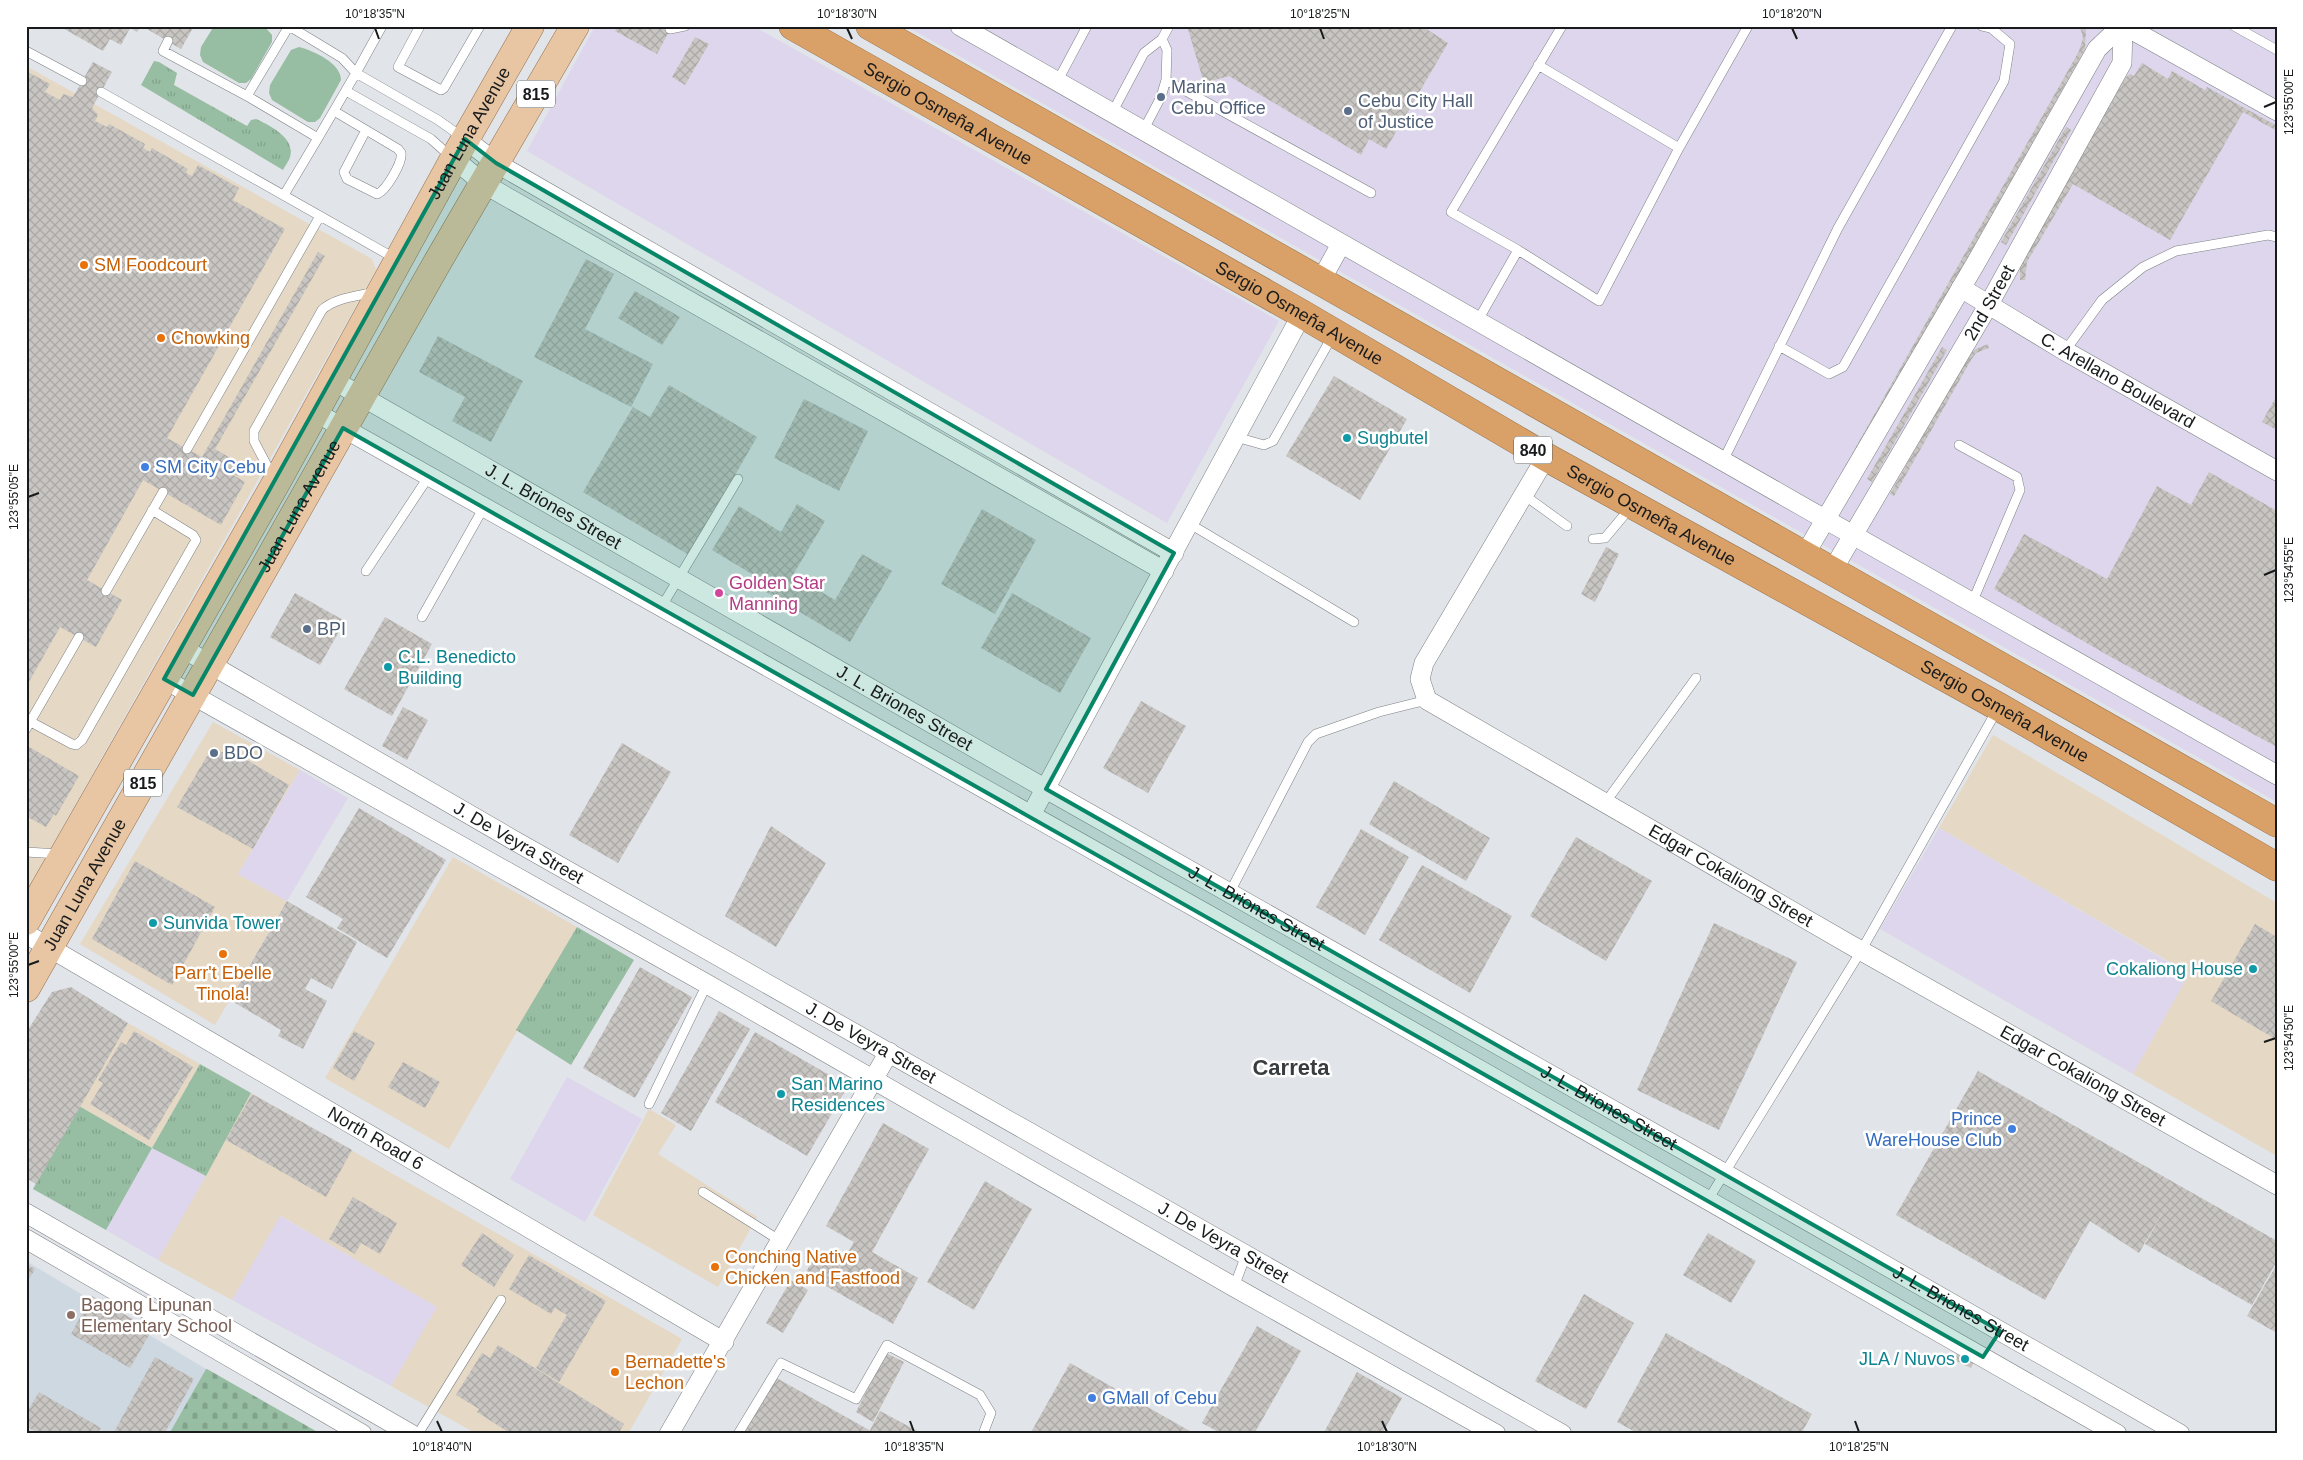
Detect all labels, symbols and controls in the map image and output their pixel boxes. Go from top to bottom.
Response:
text: 10°18'35"N [345,7,405,21]
text: 10°18'30"N [817,7,877,21]
text: 10°18'25"N [1290,7,1350,21]
text: 10°18'20"N [1762,7,1822,21]
street label: Sergio Osmeña Avenue [860,58,1035,169]
street label: Juan Luna Avenue [424,63,515,203]
text: 123°55'00"E [2282,69,2296,135]
place label: Marina Cebu Office [1171,77,1266,118]
road number: 815 [517,80,555,108]
marker: Marina Cebu Office [1155,91,1167,103]
place label: Cebu City Hall of Justice [1358,91,1473,132]
marker: Cebu City Hall of Justice [1342,105,1354,117]
place label: SM Foodcourt [94,255,207,275]
street label: Sergio Osmeña Avenue [1212,257,1387,369]
marker: SM Foodcourt [78,259,90,271]
street label: 2nd Street [1960,262,2018,344]
place label: Chowking [171,328,250,348]
street label: C. Arellano Boulevard [2037,329,2198,432]
marker: Chowking [155,332,167,344]
place label: Sugbutel [1357,428,1428,448]
marker: Sugbutel [1341,432,1353,444]
street label: Juan Luna Avenue [254,436,345,576]
road number: 840 [1514,436,1552,464]
place label: SM City Cebu [155,457,266,477]
street label: J. L. Briones Street [482,460,625,553]
marker: SM City Cebu [139,461,151,473]
street label: Sergio Osmeña Avenue [1563,461,1739,570]
text: 123°55'05"E [7,464,21,530]
text: 123°54'55"E [2282,537,2296,603]
place label: Golden Star Manning [729,573,825,614]
marker: Golden Star Manning [713,587,725,599]
place label: BPI [317,619,346,639]
marker: BPI [301,623,313,635]
place label: C.L. Benedicto Building [398,647,516,688]
street label: Sergio Osmeña Avenue [1917,656,2092,766]
marker: C.L. Benedicto Building [382,661,394,673]
street label: J. L. Briones Street [833,661,976,755]
place label: BDO [224,743,263,763]
marker: BDO [208,747,220,759]
road number: 815 [124,770,162,796]
street label: J. De Veyra Street [450,798,587,888]
street label: Juan Luna Avenue [39,815,130,954]
street label: Edgar Cokaliong Street [1645,820,1816,931]
street label: J. L. Briones Street [1185,862,1328,955]
place label: Sunvida Tower [163,913,281,933]
marker: Sunvida Tower [147,917,159,929]
text: 123°55'00"E [7,932,21,998]
marker: Parr't Ebelle Tinola! [217,948,229,960]
place label: Cokaliong House [2106,959,2243,979]
place label: Parr't Ebelle Tinola! [174,963,272,1004]
marker: Cokaliong House [2247,963,2259,975]
street label: J. De Veyra Street [802,998,940,1087]
text: 123°54'50"E [2282,1005,2296,1071]
street label: Edgar Cokaliong Street [1997,1021,2169,1130]
district label: Carreta [1252,1055,1330,1080]
street label: J. L. Briones Street [1537,1061,1681,1154]
place label: San Marino Residences [791,1074,885,1115]
marker: San Marino Residences [775,1088,787,1100]
street label: North Road 6 [324,1103,427,1174]
place label: Prince WareHouse Club [1866,1109,2002,1150]
marker: Prince WareHouse Club [2006,1123,2018,1135]
street label: J. De Veyra Street [1155,1197,1292,1287]
place label: Conching Native Chicken and Fastfood [725,1247,900,1288]
marker: Conching Native Chicken and Fastfood [709,1261,721,1273]
street label: J. L. Briones Street [1889,1262,2032,1355]
place label: Bagong Lipunan Elementary School [81,1295,232,1336]
marker: Bagong Lipunan Elementary School [65,1309,77,1321]
place label: JLA / Nuvos [1859,1349,1955,1369]
place label: Bernadette's Lechon [625,1352,726,1393]
marker: JLA / Nuvos [1959,1353,1971,1365]
marker: Bernadette's Lechon [609,1366,621,1378]
place label: GMall of Cebu [1102,1388,1217,1408]
marker: GMall of Cebu [1086,1392,1098,1404]
text: 10°18'40"N [412,1440,472,1454]
text: 10°18'35"N [884,1440,944,1454]
text: 10°18'30"N [1357,1440,1417,1454]
text: 10°18'25"N [1829,1440,1889,1454]

